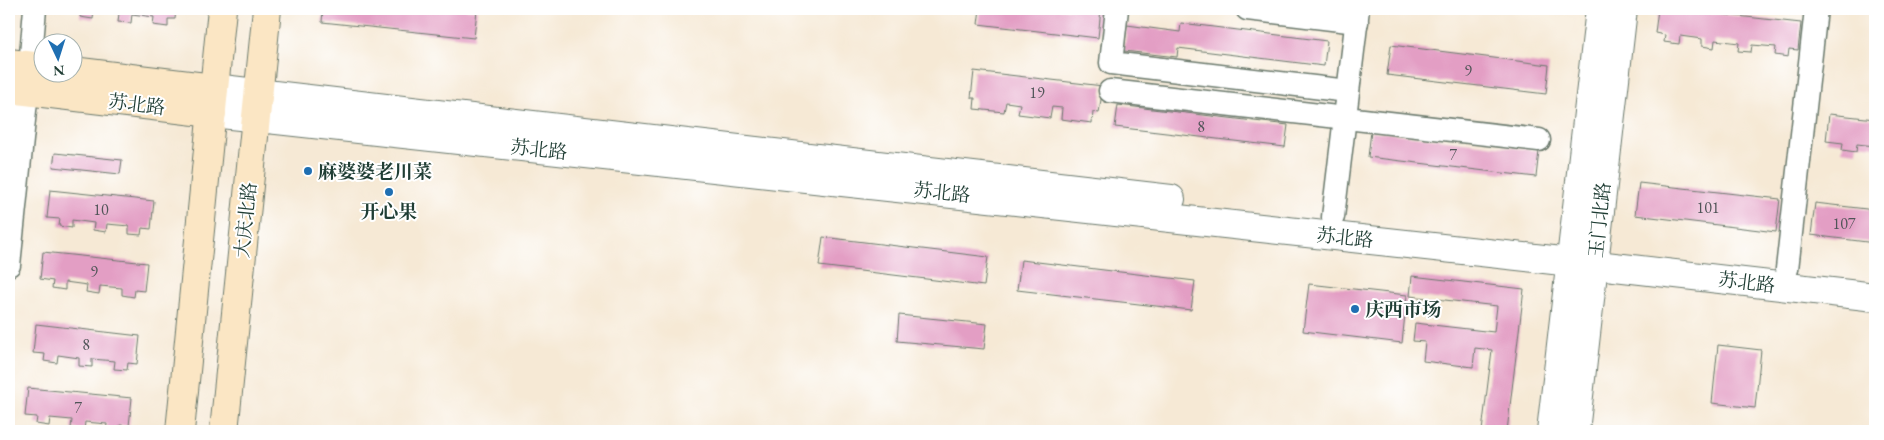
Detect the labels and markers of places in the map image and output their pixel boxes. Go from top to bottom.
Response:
place label: 麻婆婆老川菜 [318,159,432,184]
marker: 麻婆婆老川菜 [302,165,314,177]
marker: 开心果 [383,186,395,198]
place label: 开心果 [360,199,418,224]
place label: 庆西市场 [1365,297,1441,322]
marker: 庆西市场 [1349,303,1361,315]

